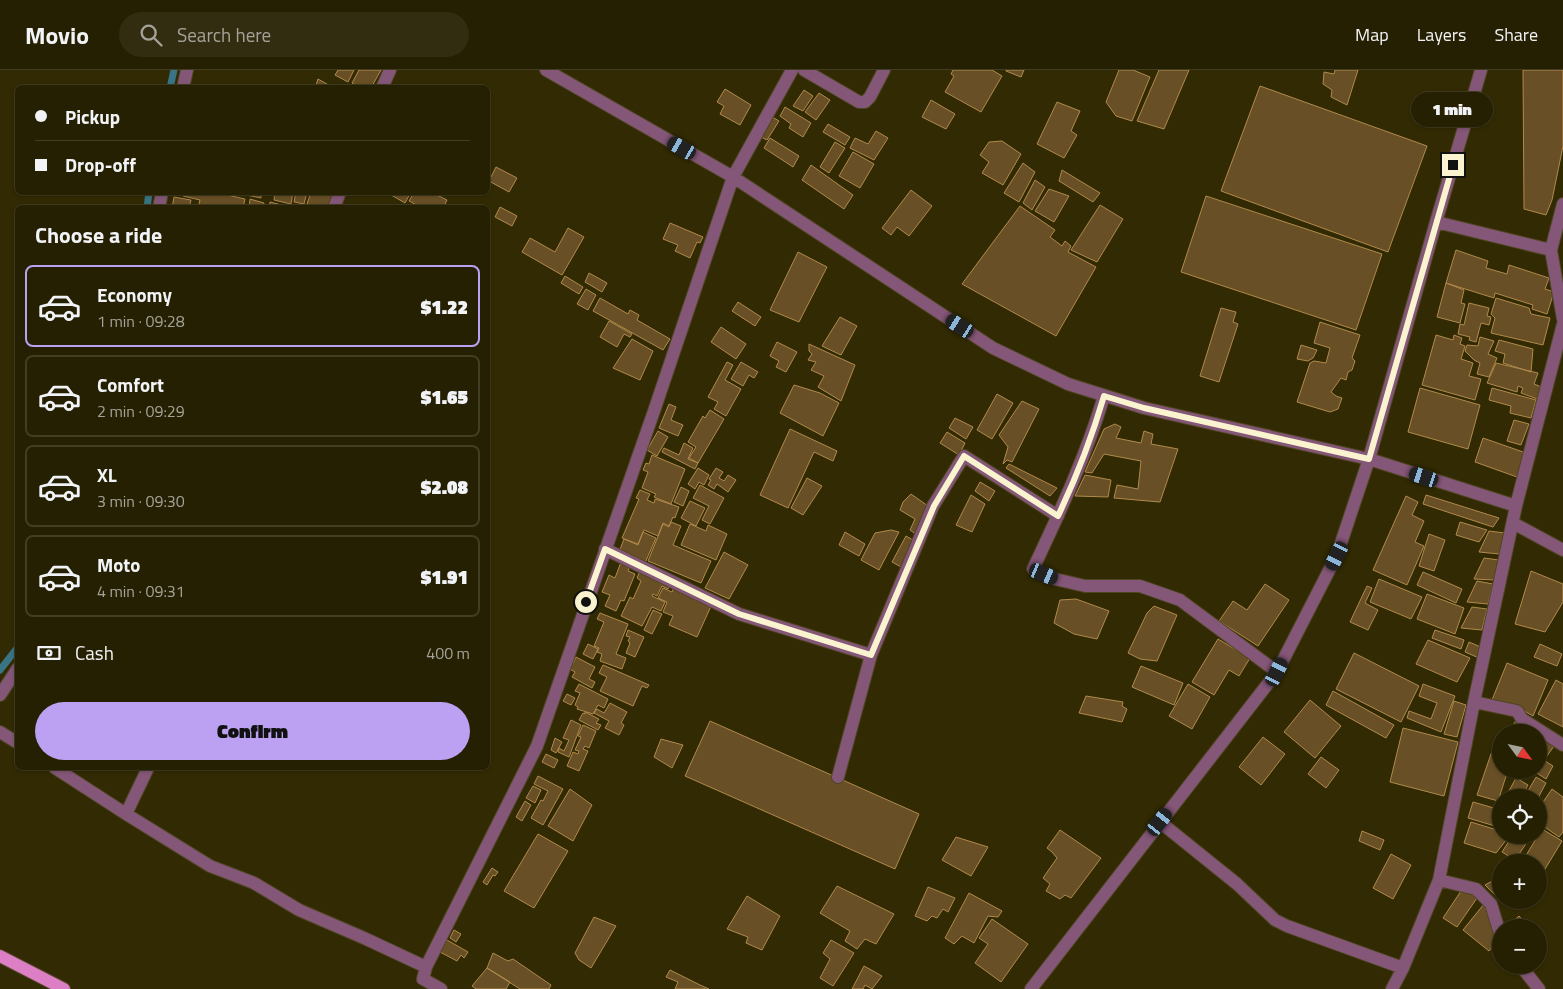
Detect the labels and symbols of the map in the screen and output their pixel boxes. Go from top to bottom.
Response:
callout: 1 min [1412,92,1494,128]
car [665,134,698,162]
route end [1442,154,1464,176]
car [943,312,976,340]
car [1407,465,1440,489]
car [1323,539,1350,573]
car [1027,561,1060,587]
route start [575,591,597,613]
car [1263,655,1290,689]
north arrow [1492,724,1548,779]
car [1144,806,1175,838]

